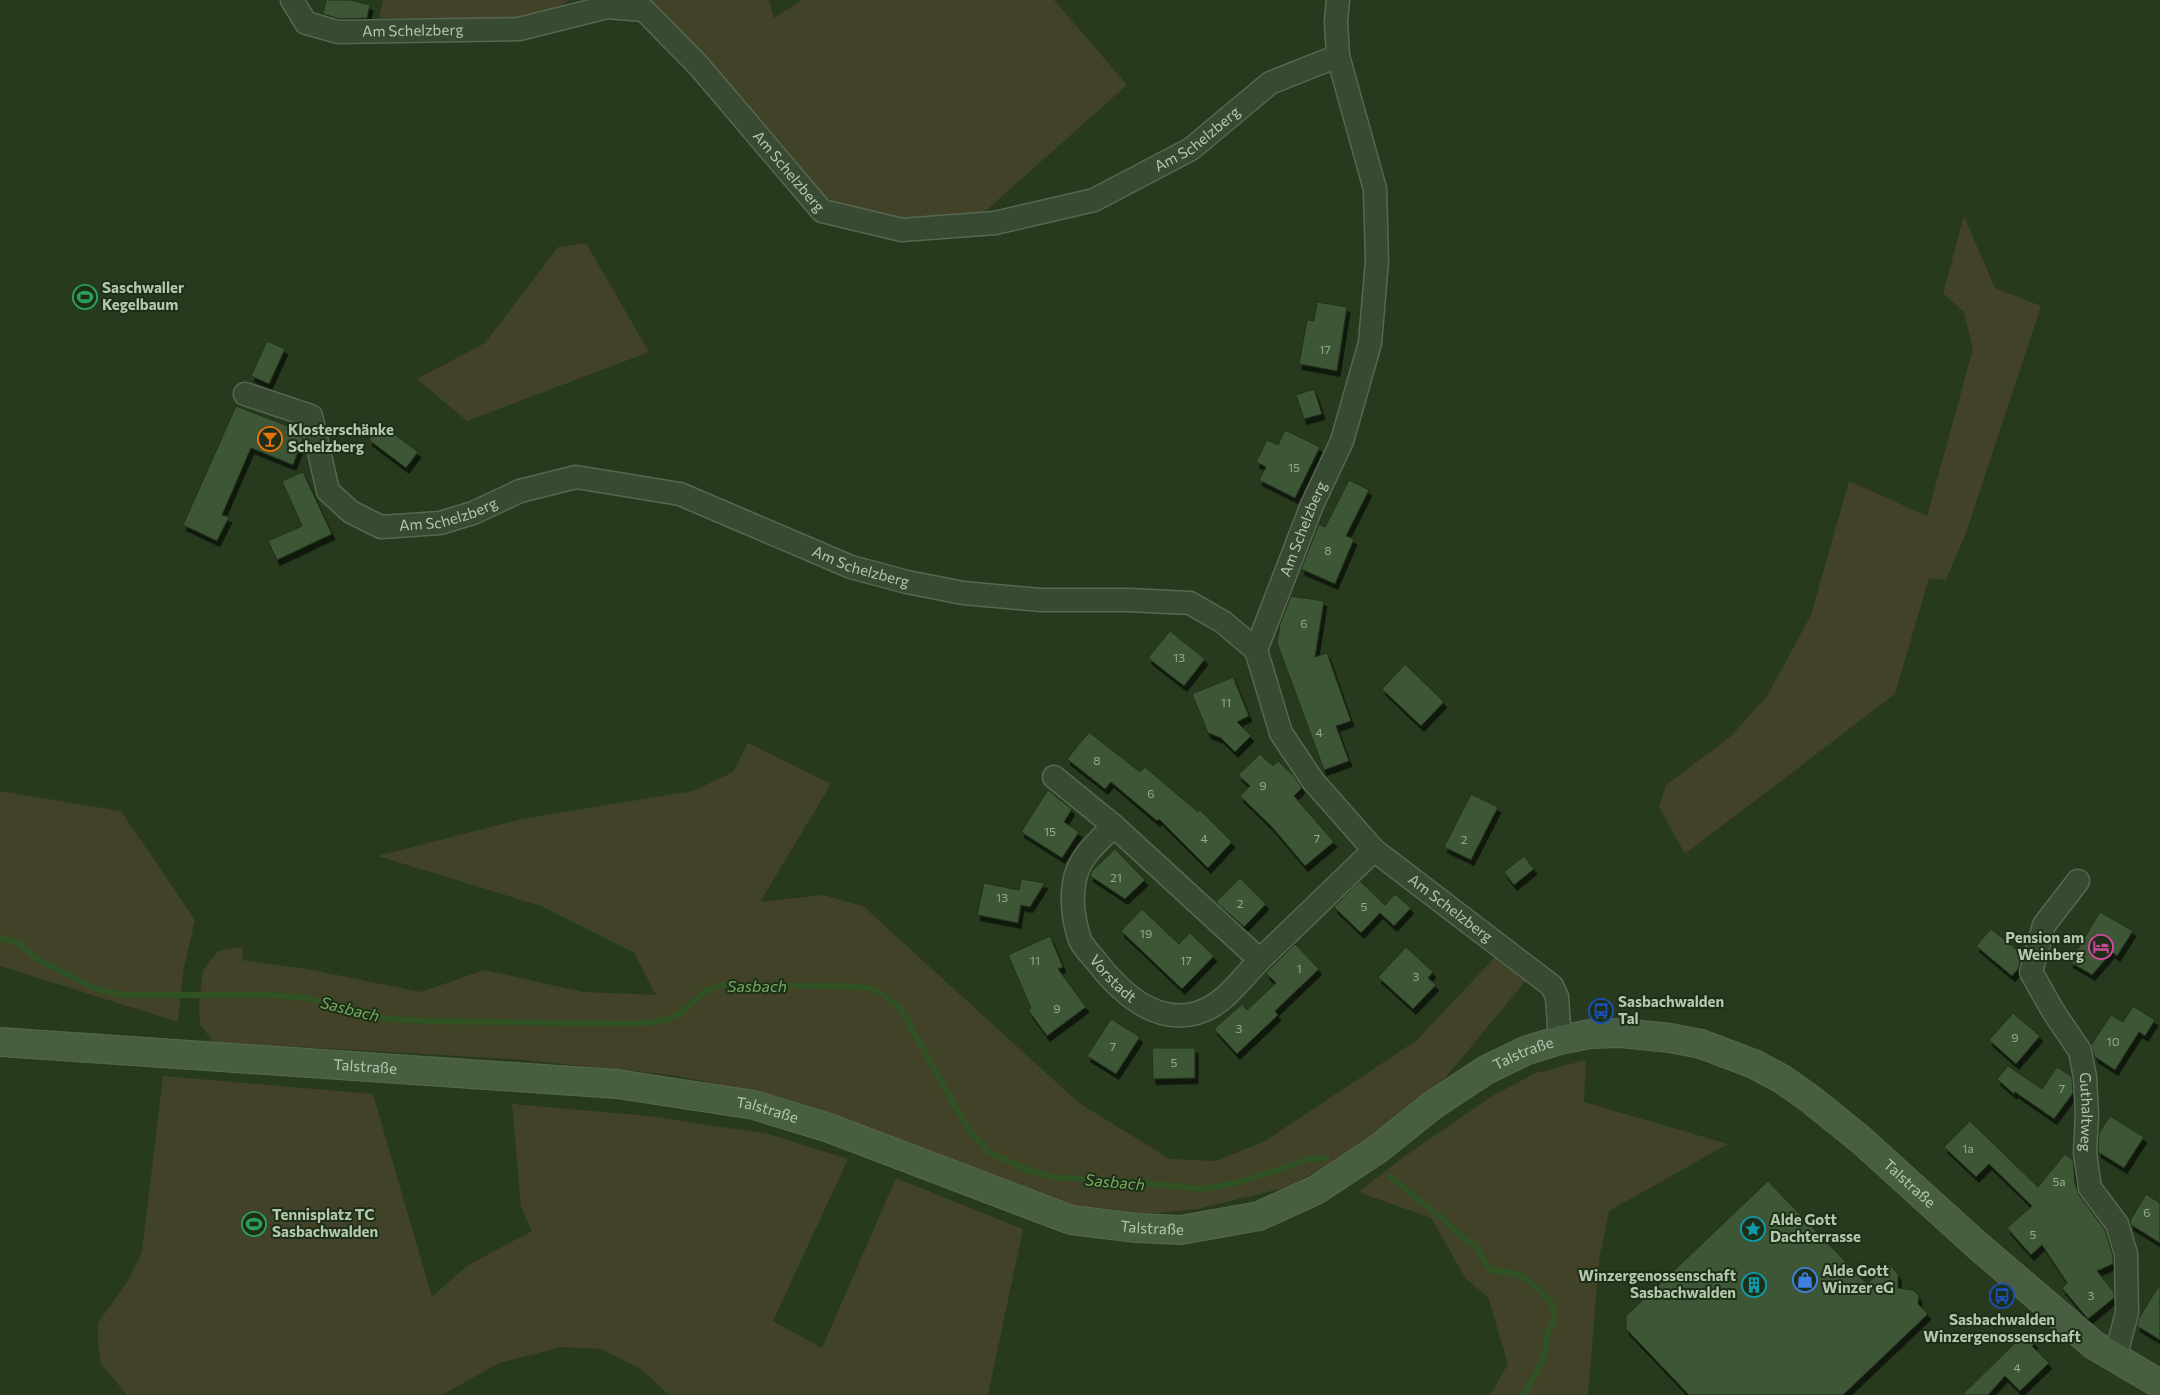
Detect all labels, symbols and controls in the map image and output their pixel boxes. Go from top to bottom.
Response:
street label: Am Schelzberg [362,20,464,40]
street label: Am Schelzberg [1151,102,1243,175]
street label: Am Schelzberg [750,127,829,215]
place label: Saschwaller Kegelbaum [102,278,184,313]
sports icon: Saschwaller Kegelbaum [72,284,98,310]
house number: 17 [1319,342,1331,356]
place label: Klosterschänke Schelzberg [288,420,394,455]
bar icon: Klosterschänke Schelzberg [257,426,283,452]
house number: 15 [1288,460,1300,474]
street label: Am Schelzberg [1275,478,1330,579]
street label: Am Schelzberg [398,493,500,534]
street label: Am Schelzberg [810,542,911,590]
house number: 8 [1324,543,1332,557]
house number: 6 [1300,616,1308,630]
house number: 13 [1173,650,1185,664]
house number: 11 [1221,695,1231,709]
house number: 4 [1315,725,1323,739]
house number: 8 [1093,753,1101,767]
house number: 9 [1259,778,1267,792]
house number: 6 [1147,786,1155,800]
house number: 15 [1044,824,1056,838]
house number: 4 [1200,831,1208,845]
house number: 7 [1314,831,1320,845]
house number: 2 [1461,832,1468,846]
house number: 21 [1110,870,1122,884]
street label: Am Schelzberg [1405,870,1497,945]
house number: 13 [996,890,1008,904]
house number: 2 [1237,896,1244,910]
house number: 5 [1361,899,1368,913]
house number: 19 [1140,926,1152,940]
place label: Pension am Weinberg [2005,928,2084,963]
hotel icon: Pension am Weinberg [2088,934,2114,960]
street label: Vorstadt [1086,951,1140,1006]
house number: 11 [1030,953,1040,967]
house number: 17 [1180,953,1192,967]
house number: 1 [1296,961,1302,975]
house number: 3 [1413,969,1420,983]
water label: Sasbach [727,976,787,995]
water label: Sasbach [319,992,382,1025]
place label: Sasbachwalden Tal [1618,992,1724,1027]
bus stop icon: Sasbachwalden Tal [1588,998,1614,1024]
house number: 9 [1053,1001,1061,1015]
house number: 3 [1236,1021,1243,1035]
house number: 9 [2011,1030,2019,1044]
street label: Talstraße [1490,1033,1555,1073]
house number: 10 [2107,1034,2120,1048]
house number: 7 [1110,1039,1116,1053]
street label: Talstraße [333,1055,398,1077]
house number: 5 [1171,1055,1178,1069]
street label: Guthaltweg [2077,1072,2097,1152]
house number: 7 [2059,1081,2065,1095]
street label: Talstraße [735,1092,801,1126]
house number: 1a [1962,1141,1974,1155]
street label: Talstraße [1880,1155,1940,1211]
water label: Sasbach [1084,1169,1146,1194]
house number: 5a [2052,1174,2066,1188]
place label: Tennisplatz TC Sasbachwalden [272,1205,378,1240]
house number: 6 [2143,1205,2151,1219]
place label: Alde Gott Dachterrasse [1770,1210,1861,1245]
sports icon: Tennisplatz TC Sasbachwalden [241,1211,267,1237]
street label: Talstraße [1119,1216,1184,1238]
place icon: Alde Gott Dachterrasse [1740,1216,1766,1242]
house number: 5 [2030,1227,2037,1241]
place label: Alde Gott Winzer eG [1822,1261,1894,1296]
place label: Winzergenossenschaft Sasbachwalden [1578,1266,1736,1301]
shop icon: Alde Gott Winzer eG [1792,1267,1818,1293]
building icon: Winzergenossenschaft Sasbachwalden [1741,1272,1767,1298]
bus stop icon: Sasbachwalden Winzergenossenschaft [1989,1283,2015,1309]
house number: 3 [2088,1288,2095,1302]
place label: Sasbachwalden Winzergenossenschaft [1923,1310,2081,1345]
house number: 4 [2013,1360,2021,1374]

